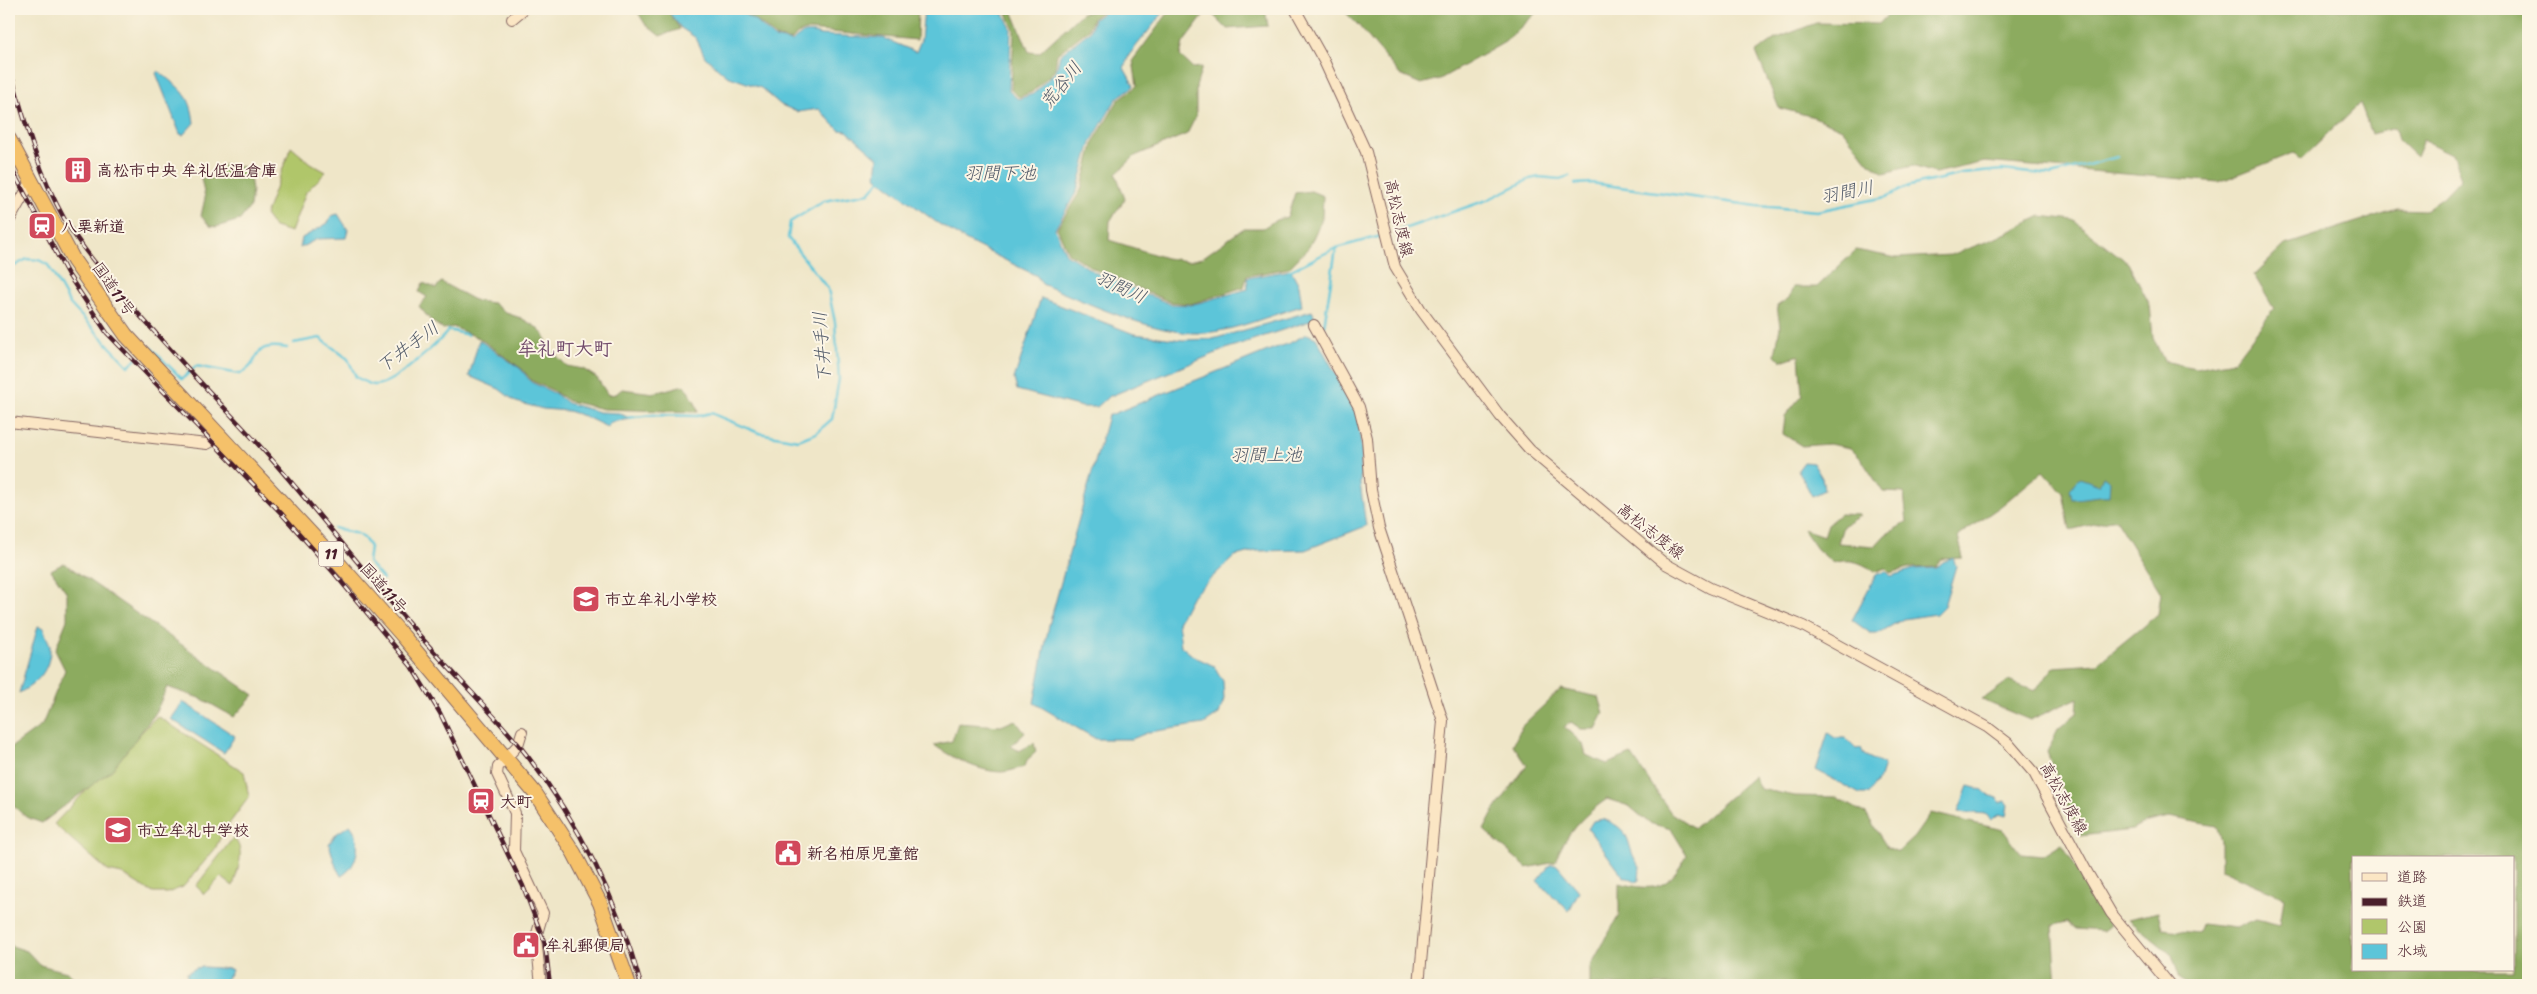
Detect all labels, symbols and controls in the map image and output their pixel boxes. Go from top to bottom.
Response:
water label: 荒谷川 [1032,54,1090,116]
building icon: 高松市中央 牟礼低温倉庫 [63,155,93,185]
place label: 高松市中央 牟礼低温倉庫 [97,156,277,185]
water label: 羽間下池 [964,157,1037,189]
water label: 羽間川 [1817,171,1877,213]
street label: 高松志度線 [1376,176,1422,260]
station icon: 八栗新道 [27,211,57,241]
place label: 八栗新道 [61,212,125,241]
street label: 国道11号 [84,255,144,323]
water label: 羽間川 [1090,261,1152,313]
water label: 下井手川 [804,310,840,384]
water label: 下井手川 [370,313,446,381]
district label: 牟礼町大町 [517,332,613,365]
water label: 羽間上池 [1230,439,1303,471]
street label: 高松志度線 [1611,495,1691,567]
road number: 11 [318,542,344,566]
street label: 国道11号 [353,555,415,621]
school or university icon: 市立牟礼小学校 [571,584,601,614]
place label: 市立牟礼小学校 [605,585,717,614]
street label: 高松志度線 [2032,756,2096,840]
station icon: 大町 [466,786,496,816]
place label: 大町 [500,787,532,816]
school or university icon: 市立牟礼中学校 [103,815,133,845]
place label: 市立牟礼中学校 [137,816,249,845]
public building icon: 新名柏原児童館 [773,838,803,868]
place label: 新名柏原児童館 [807,839,919,868]
legend [2352,856,2514,972]
text: 道路 [2397,864,2427,890]
text: 鉄道 [2397,888,2427,914]
text: 公園 [2397,914,2427,940]
public building icon: 牟礼郵便局 [511,930,541,960]
place label: 牟礼郵便局 [545,931,625,960]
text: 水域 [2397,938,2427,964]

